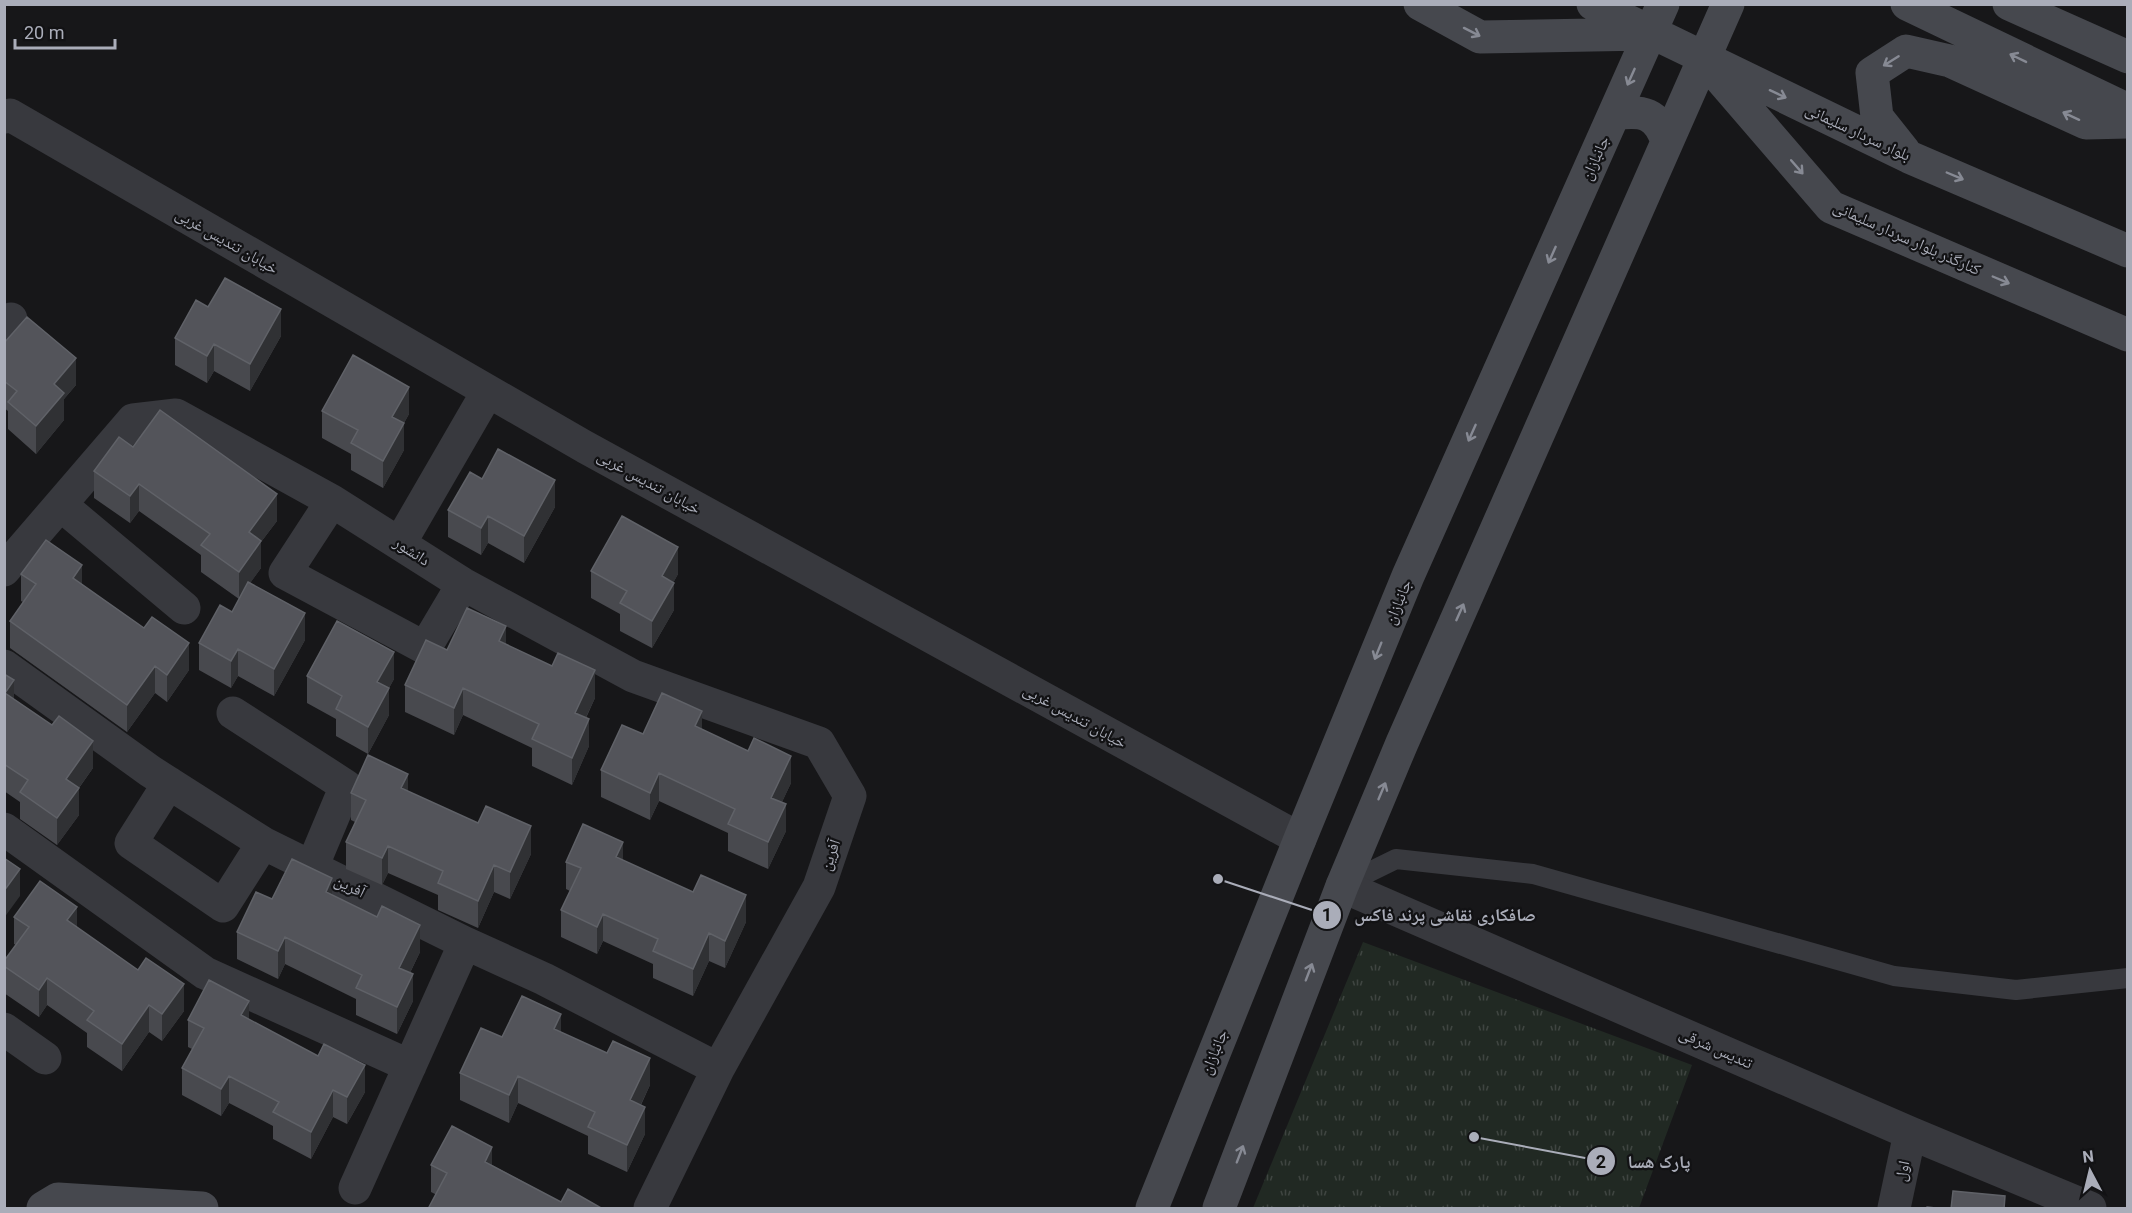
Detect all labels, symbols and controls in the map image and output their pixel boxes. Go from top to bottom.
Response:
scale bar [15,12,116,50]
text: 20 m [24,22,64,43]
one-way arrow [1462,27,1480,38]
one-way arrow [2009,51,2027,63]
one-way arrow [1883,55,1900,67]
one-way arrow [1625,68,1636,86]
one-way arrow [1768,89,1786,101]
street label: بلوار سردار سلیمانی [1802,99,1913,166]
one-way arrow [2062,110,2080,121]
street label: جانبازان [1577,133,1614,184]
one-way arrow [1790,159,1804,174]
one-way arrow [1945,171,1963,183]
street label: کنارگذر بلوار سردار سلیمانی [1830,197,1984,280]
street label: خیابان تندیس غربی [172,204,282,279]
one-way arrow [1545,246,1557,264]
one-way arrow [1991,275,2009,286]
one-way arrow [1466,424,1477,442]
street label: خیابان تندیس غربی [594,446,704,519]
street label: دانشور [390,532,434,570]
street label: جانبازان [1380,577,1416,628]
one-way arrow [1455,603,1466,622]
one-way arrow [1372,641,1383,659]
street label: خیابان تندیس غربی [1020,680,1130,753]
one-way arrow [1377,782,1388,800]
street label: آفرین [816,836,845,873]
street label: آفرین [331,870,369,903]
callout: صافکاری نقاشی پرند فاکس [1312,897,1548,933]
text: 1 [1322,904,1332,925]
text: صافکاری نقاشی پرند فاکس [1354,904,1536,926]
one-way arrow [1305,963,1316,981]
street label: تندیس شرقی [1676,1023,1756,1074]
street label: جانبازان [1196,1027,1232,1078]
north arrow [2060,1141,2120,1201]
callout: پارک هسا [1586,1143,1703,1179]
one-way arrow [1235,1145,1246,1164]
text: N [2081,1146,2095,1167]
text: 2 [1596,1151,1606,1172]
text: پارک هسا [1628,1151,1690,1173]
street label: اول [1891,1159,1914,1183]

